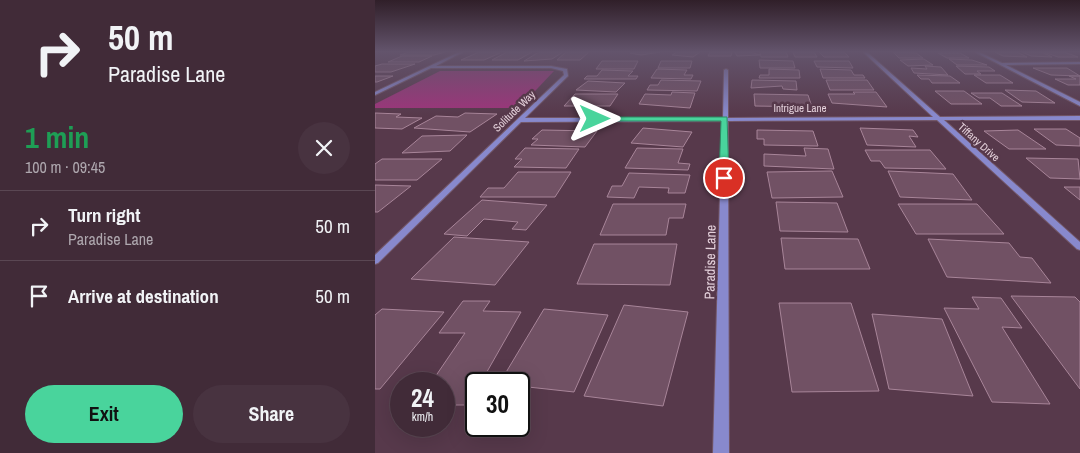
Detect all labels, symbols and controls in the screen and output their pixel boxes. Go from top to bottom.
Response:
text: 50 m [108,14,173,61]
icon: right [25,20,90,85]
text: Paradise Lane [108,59,225,89]
street label: Solitude Way [490,87,538,135]
position arrow [568,92,620,144]
street label: Intrigue Lane [773,101,827,115]
text: 1 min [25,117,89,157]
street label: Tiffany Drive [955,120,1003,164]
button: close [298,122,350,174]
text: 100 m · 09:45 [25,156,105,178]
pin [703,157,745,199]
icon: arrive [710,164,738,192]
text: Turn right [68,202,140,228]
icon: right [25,212,53,240]
text: 50 m [315,213,350,239]
street label: Paradise Lane [700,225,720,299]
text: Paradise Lane [68,228,153,250]
icon: arrive [25,282,53,310]
text: Arrive at destination [68,283,219,309]
text: 50 m [315,283,350,309]
speed limit sign: 30 [465,372,530,437]
text: 24 [411,381,434,415]
button: Exit [25,385,183,443]
button: Share [193,385,350,443]
text: km/h [412,409,433,425]

